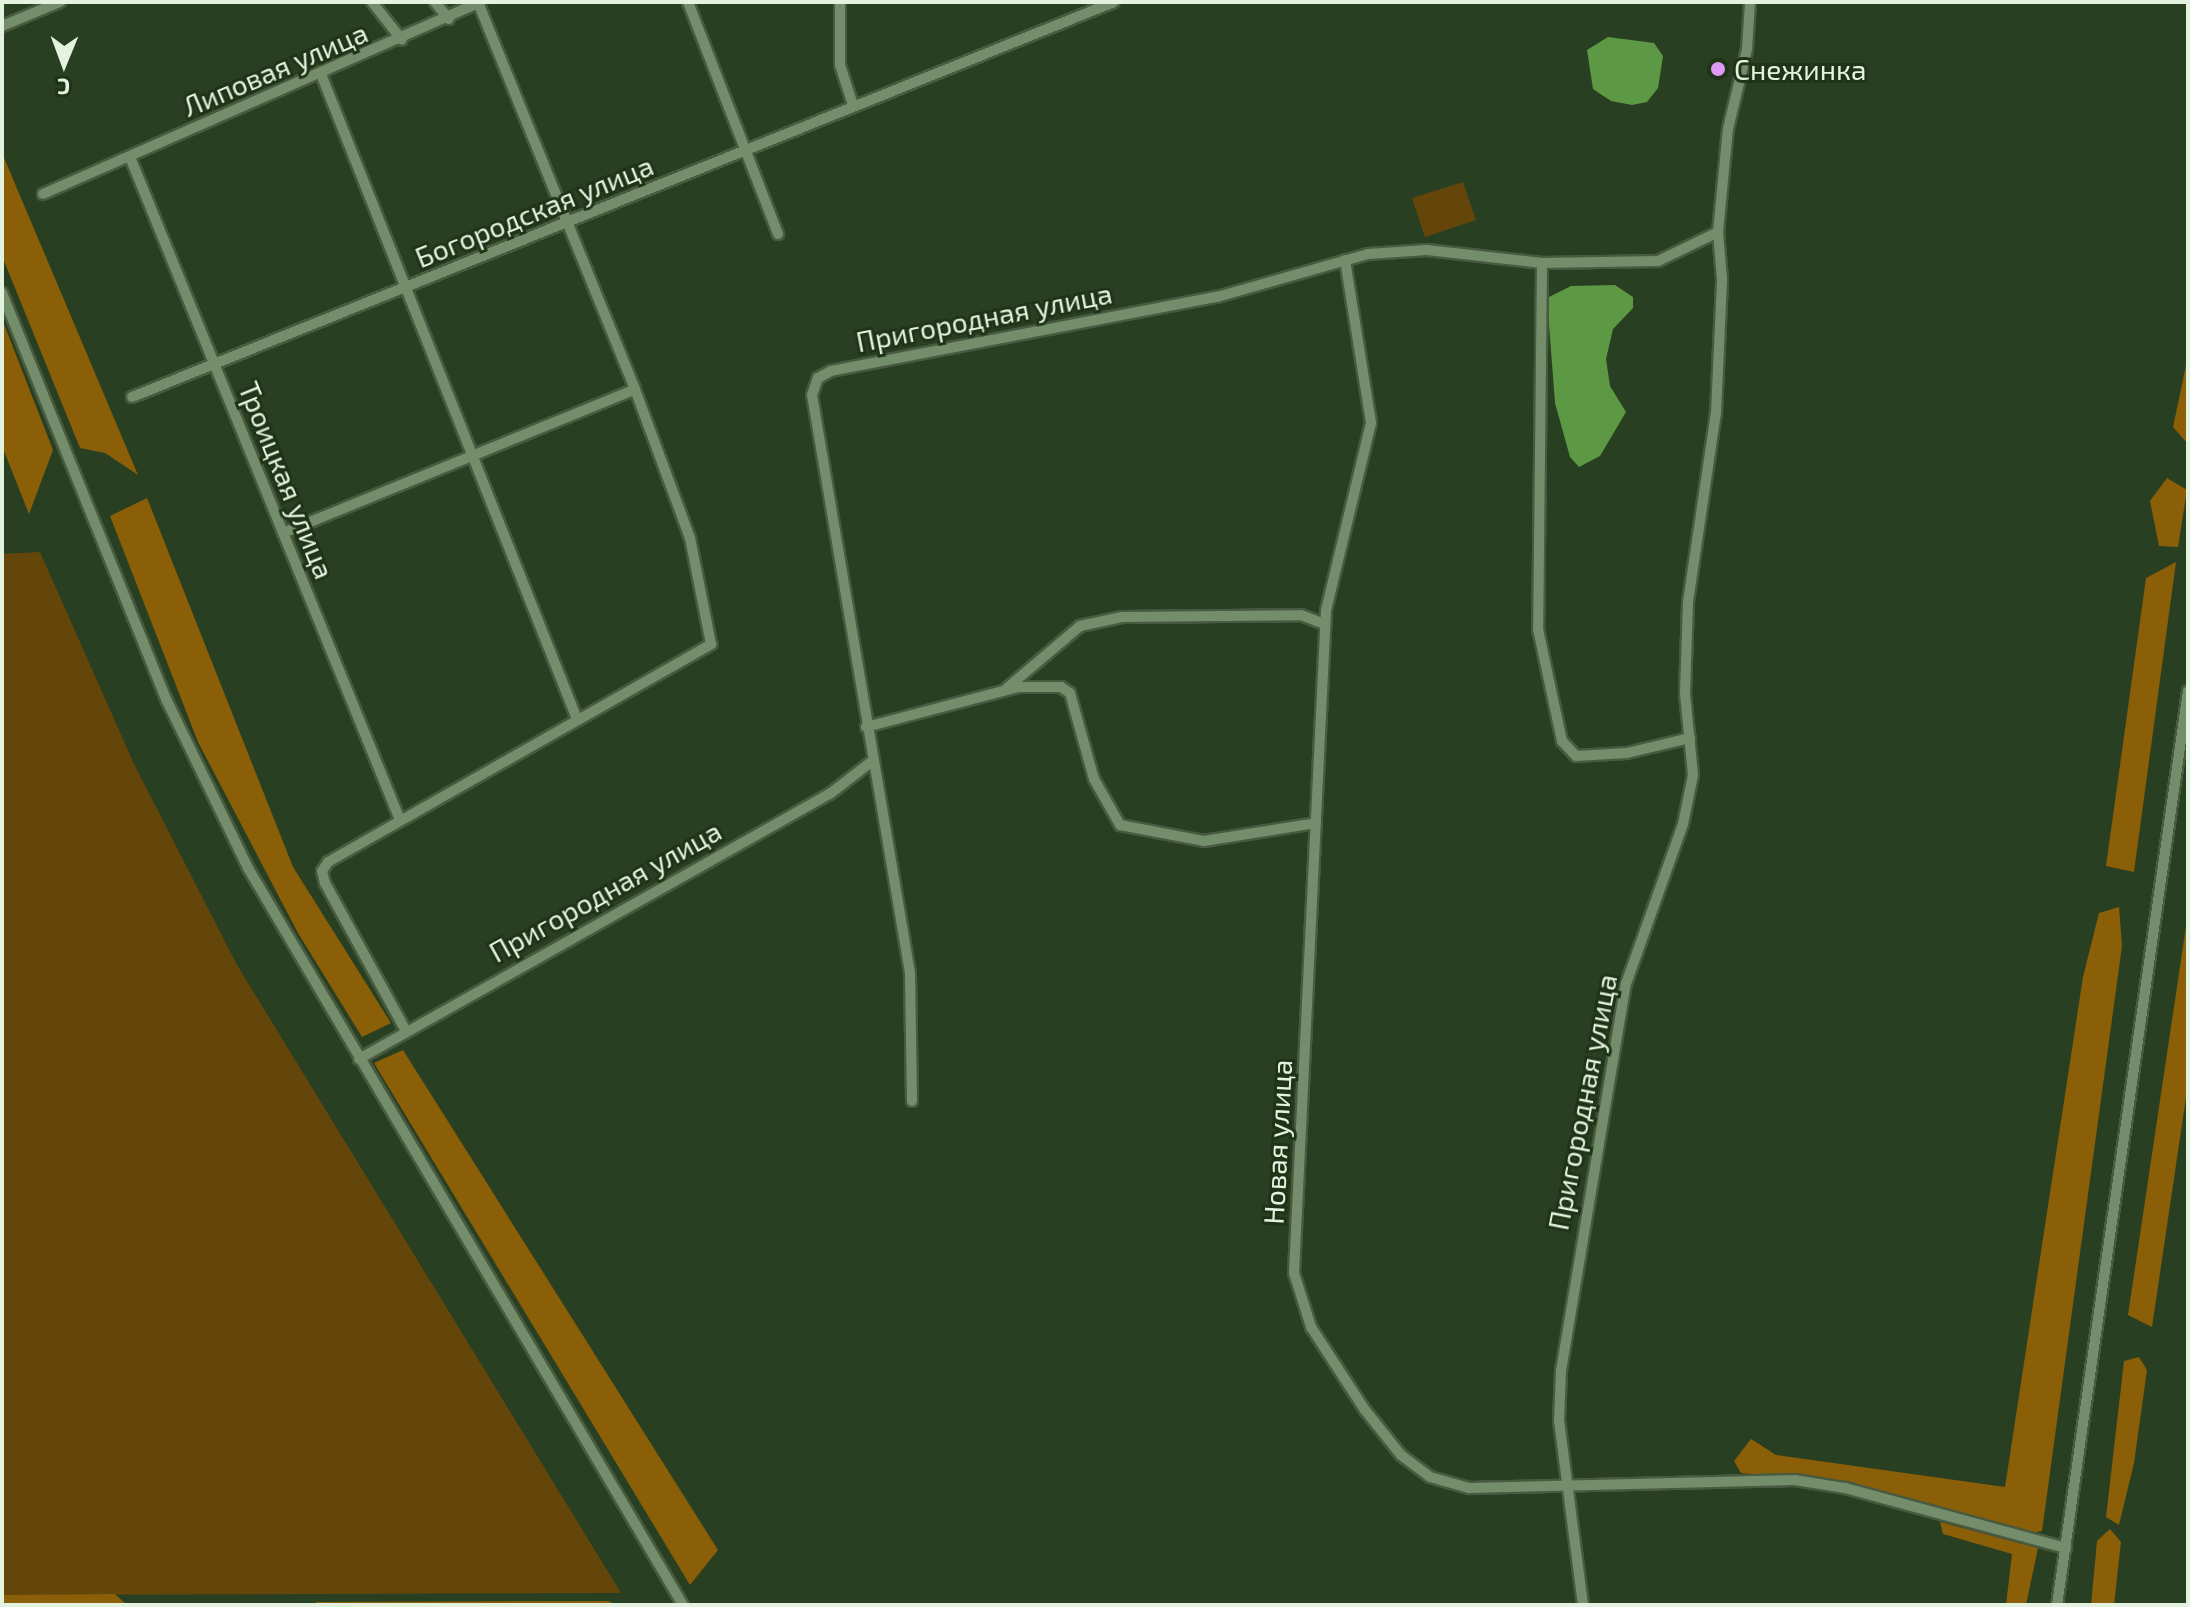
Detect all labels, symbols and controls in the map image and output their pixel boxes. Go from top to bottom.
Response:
street label: Липовая улица [178,15,372,123]
north arrow [24,24,104,104]
place label: Снежинка [1734,52,1866,86]
marker: Снежинка [1709,60,1727,78]
text: С [57,75,70,101]
street label: Богородская улица [410,148,658,274]
street label: Пригородная улица [853,276,1115,358]
street label: Троицкая улица [232,377,342,583]
street label: Пригородная улица [483,813,727,969]
street label: Пригородная улица [1541,971,1623,1233]
street label: Новая улица [1256,1059,1298,1225]

